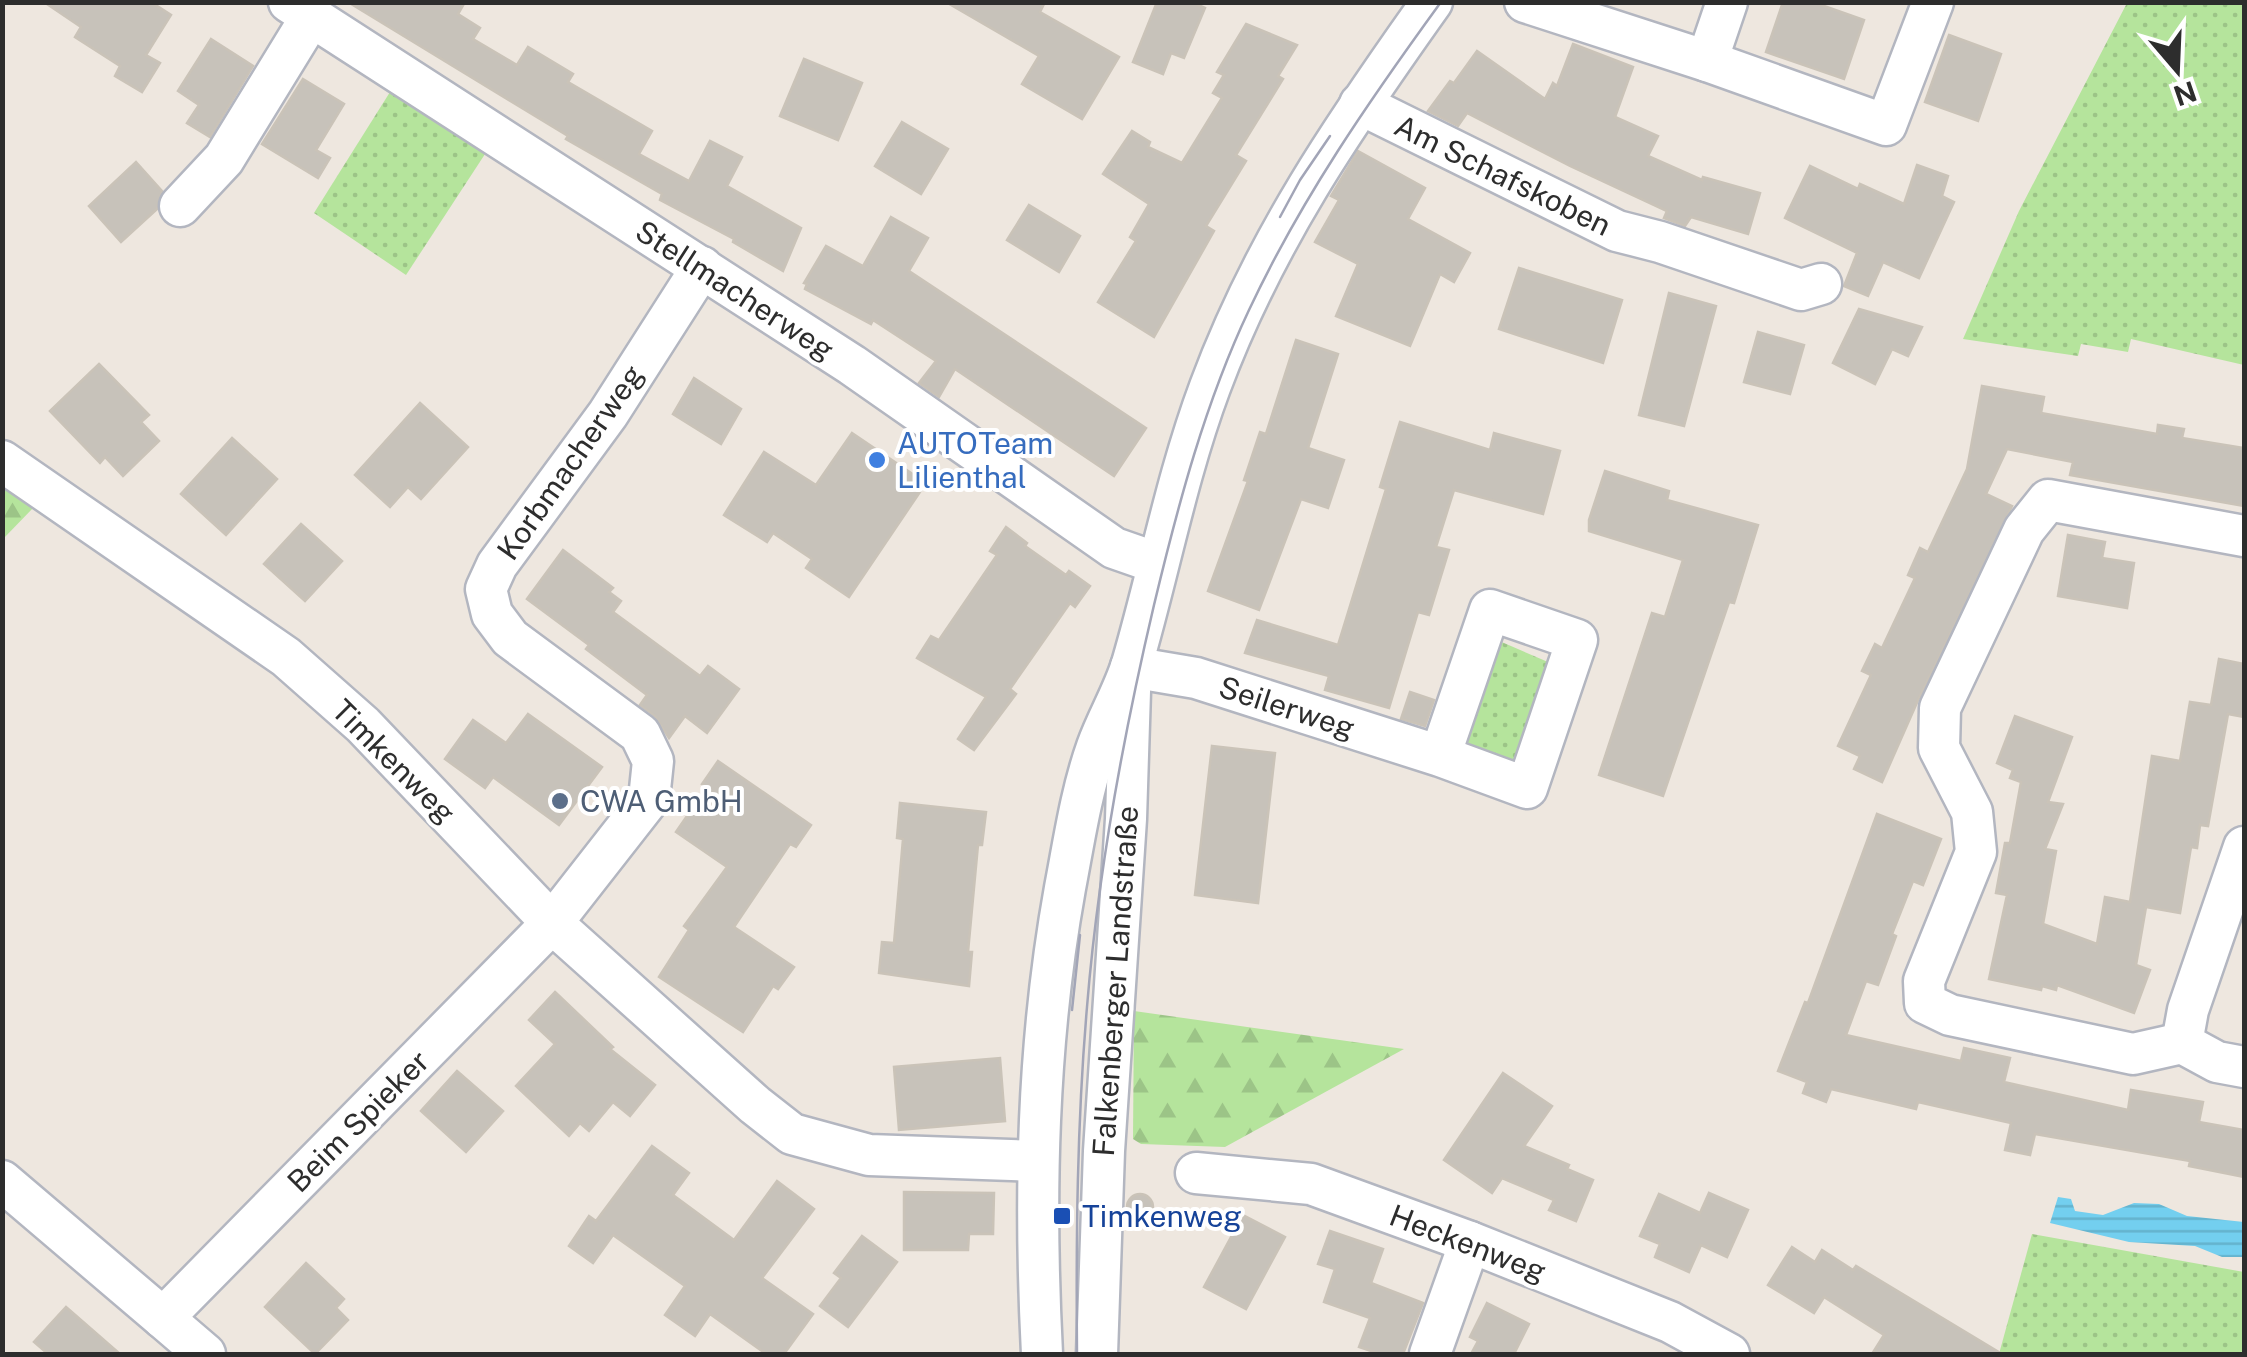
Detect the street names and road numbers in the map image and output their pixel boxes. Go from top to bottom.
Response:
street label: Am Schafskoben [1389,107,1617,243]
street label: Stellmacherweg [629,213,841,367]
street label: Korbmacherweg [489,358,651,566]
street label: Seilerweg [1214,668,1360,746]
street label: Timkenweg [325,692,463,830]
street label: Falkenberger Landstraße [1085,804,1145,1158]
street label: Beim Spieker [280,1043,436,1199]
street label: Heckenweg [1385,1197,1551,1289]

